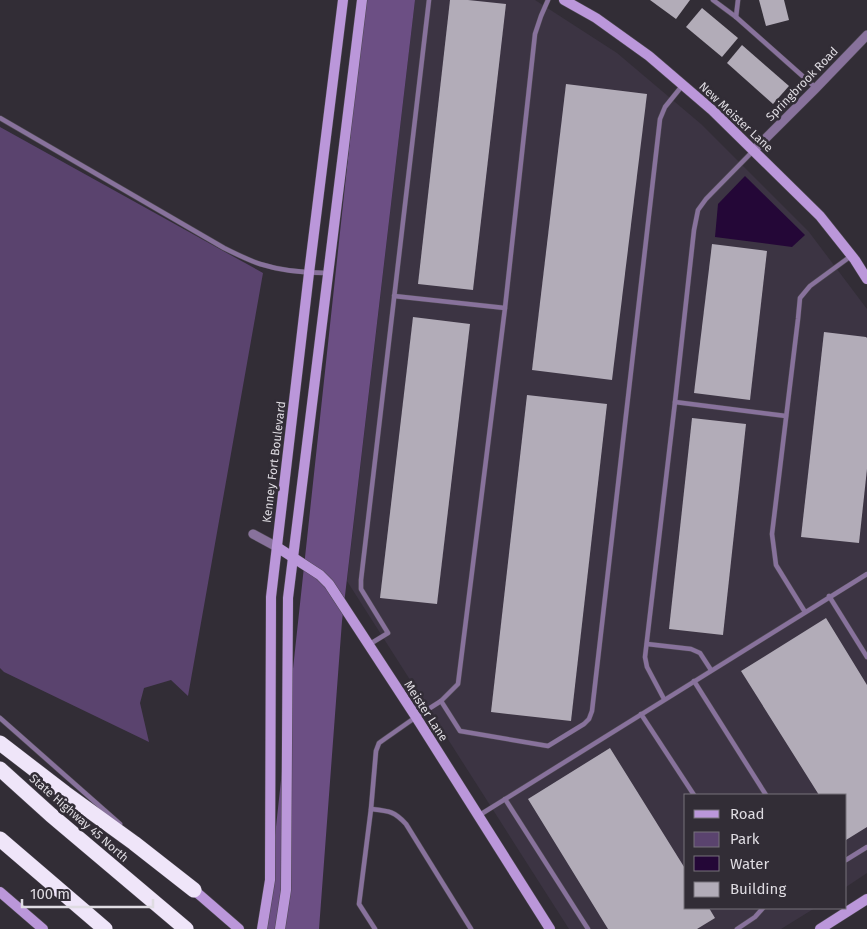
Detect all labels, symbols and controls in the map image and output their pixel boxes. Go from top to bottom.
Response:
street label: Springbrook Road [763,44,841,124]
street label: New Meister Lane [696,79,776,155]
street label: Kenney Fort Boulevard [260,400,288,524]
street label: Meister Lane [401,678,451,744]
street label: State Highway 45 North [27,771,131,865]
legend [684,794,847,909]
text: Road [730,805,765,823]
text: Park [730,830,760,848]
text: Water [730,855,769,873]
scale bar [22,876,154,908]
text: Building [730,880,786,898]
text: 100 m [30,885,70,903]

